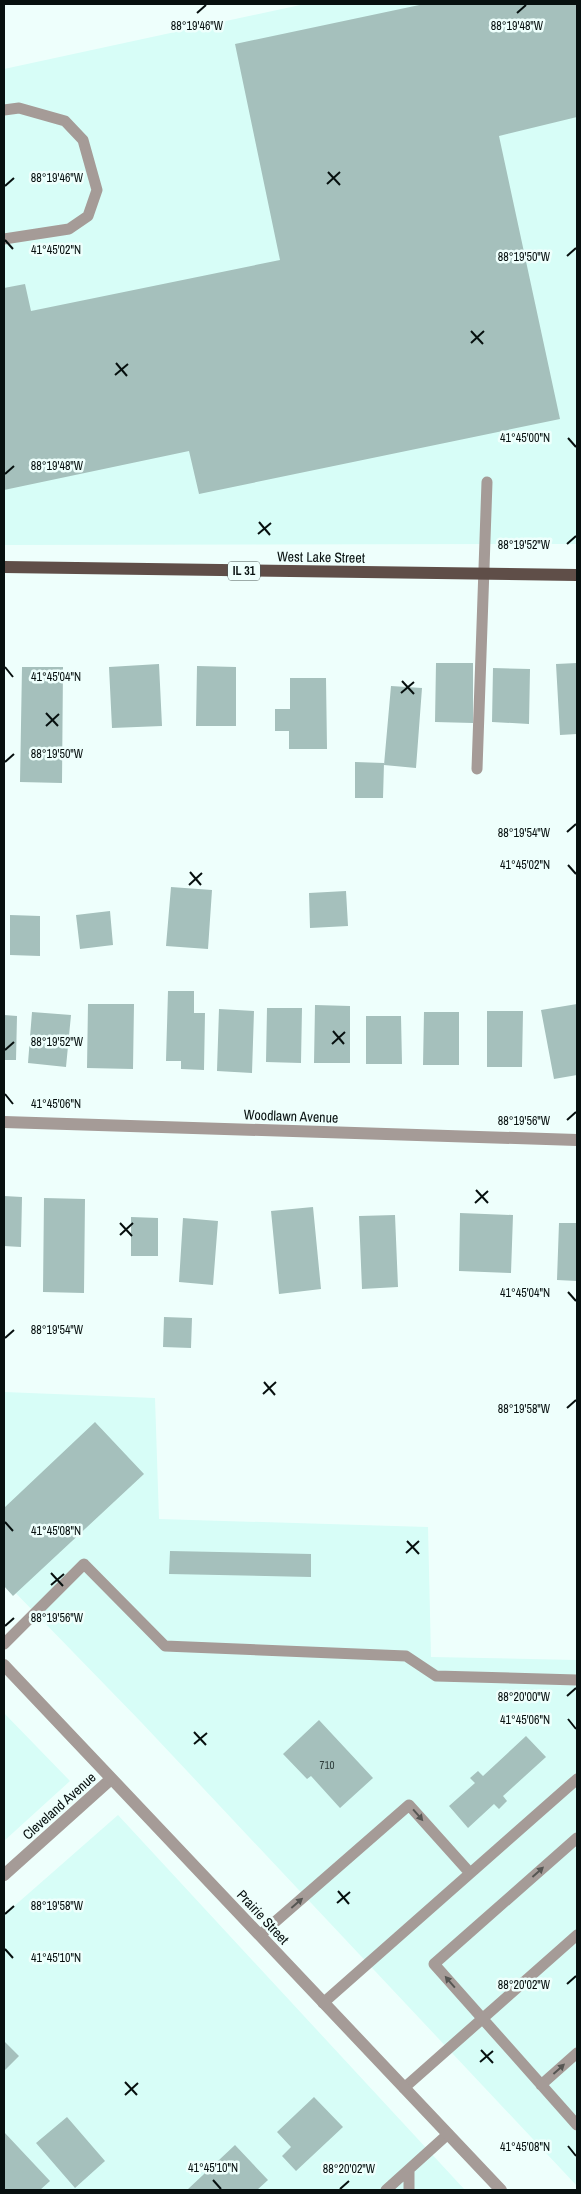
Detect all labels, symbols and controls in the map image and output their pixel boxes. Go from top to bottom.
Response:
text: 88°19'46"W [171,18,224,34]
text: 88°19'48"W [491,18,544,34]
text: 88°19'46"W [31,170,84,186]
text: 41°45'02"N [31,242,81,258]
text: 88°19'50"W [498,249,551,265]
text: 41°45'00"N [500,430,550,446]
text: 88°19'48"W [31,458,84,474]
text: 88°19'52"W [498,537,551,553]
street label: West Lake Street [277,547,365,567]
road number: IL 31 [228,562,260,580]
text: 41°45'04"N [31,669,81,685]
text: 88°19'50"W [31,746,84,762]
text: 88°19'54"W [498,825,551,841]
text: 41°45'02"N [500,857,550,873]
text: 88°19'52"W [31,1034,84,1050]
text: 41°45'06"N [31,1096,81,1112]
street label: Woodlawn Avenue [243,1105,339,1127]
text: 88°19'56"W [498,1113,551,1129]
text: 41°45'04"N [500,1285,550,1301]
text: 88°19'54"W [31,1322,84,1338]
text: 88°19'58"W [498,1401,551,1417]
text: 41°45'08"N [31,1523,81,1539]
text: 88°19'56"W [31,1610,84,1626]
text: 88°20'00"W [498,1689,551,1705]
text: 41°45'06"N [500,1712,550,1728]
house number: 710 [319,1758,335,1772]
street label: Cleveland Avenue [19,1768,99,1844]
one-way arrow [412,1808,423,1821]
one-way arrow [532,1866,544,1878]
street label: Prairie Street [233,1886,293,1948]
text: 88°19'58"W [31,1898,84,1914]
one-way arrow [290,1898,303,1909]
text: 41°45'10"N [31,1950,81,1966]
one-way arrow [444,1976,455,1989]
text: 88°20'02"W [498,1977,551,1993]
one-way arrow [553,2063,565,2075]
text: 41°45'08"N [500,2139,550,2155]
text: 41°45'10"N [188,2160,238,2176]
text: 88°20'02"W [323,2161,376,2177]

